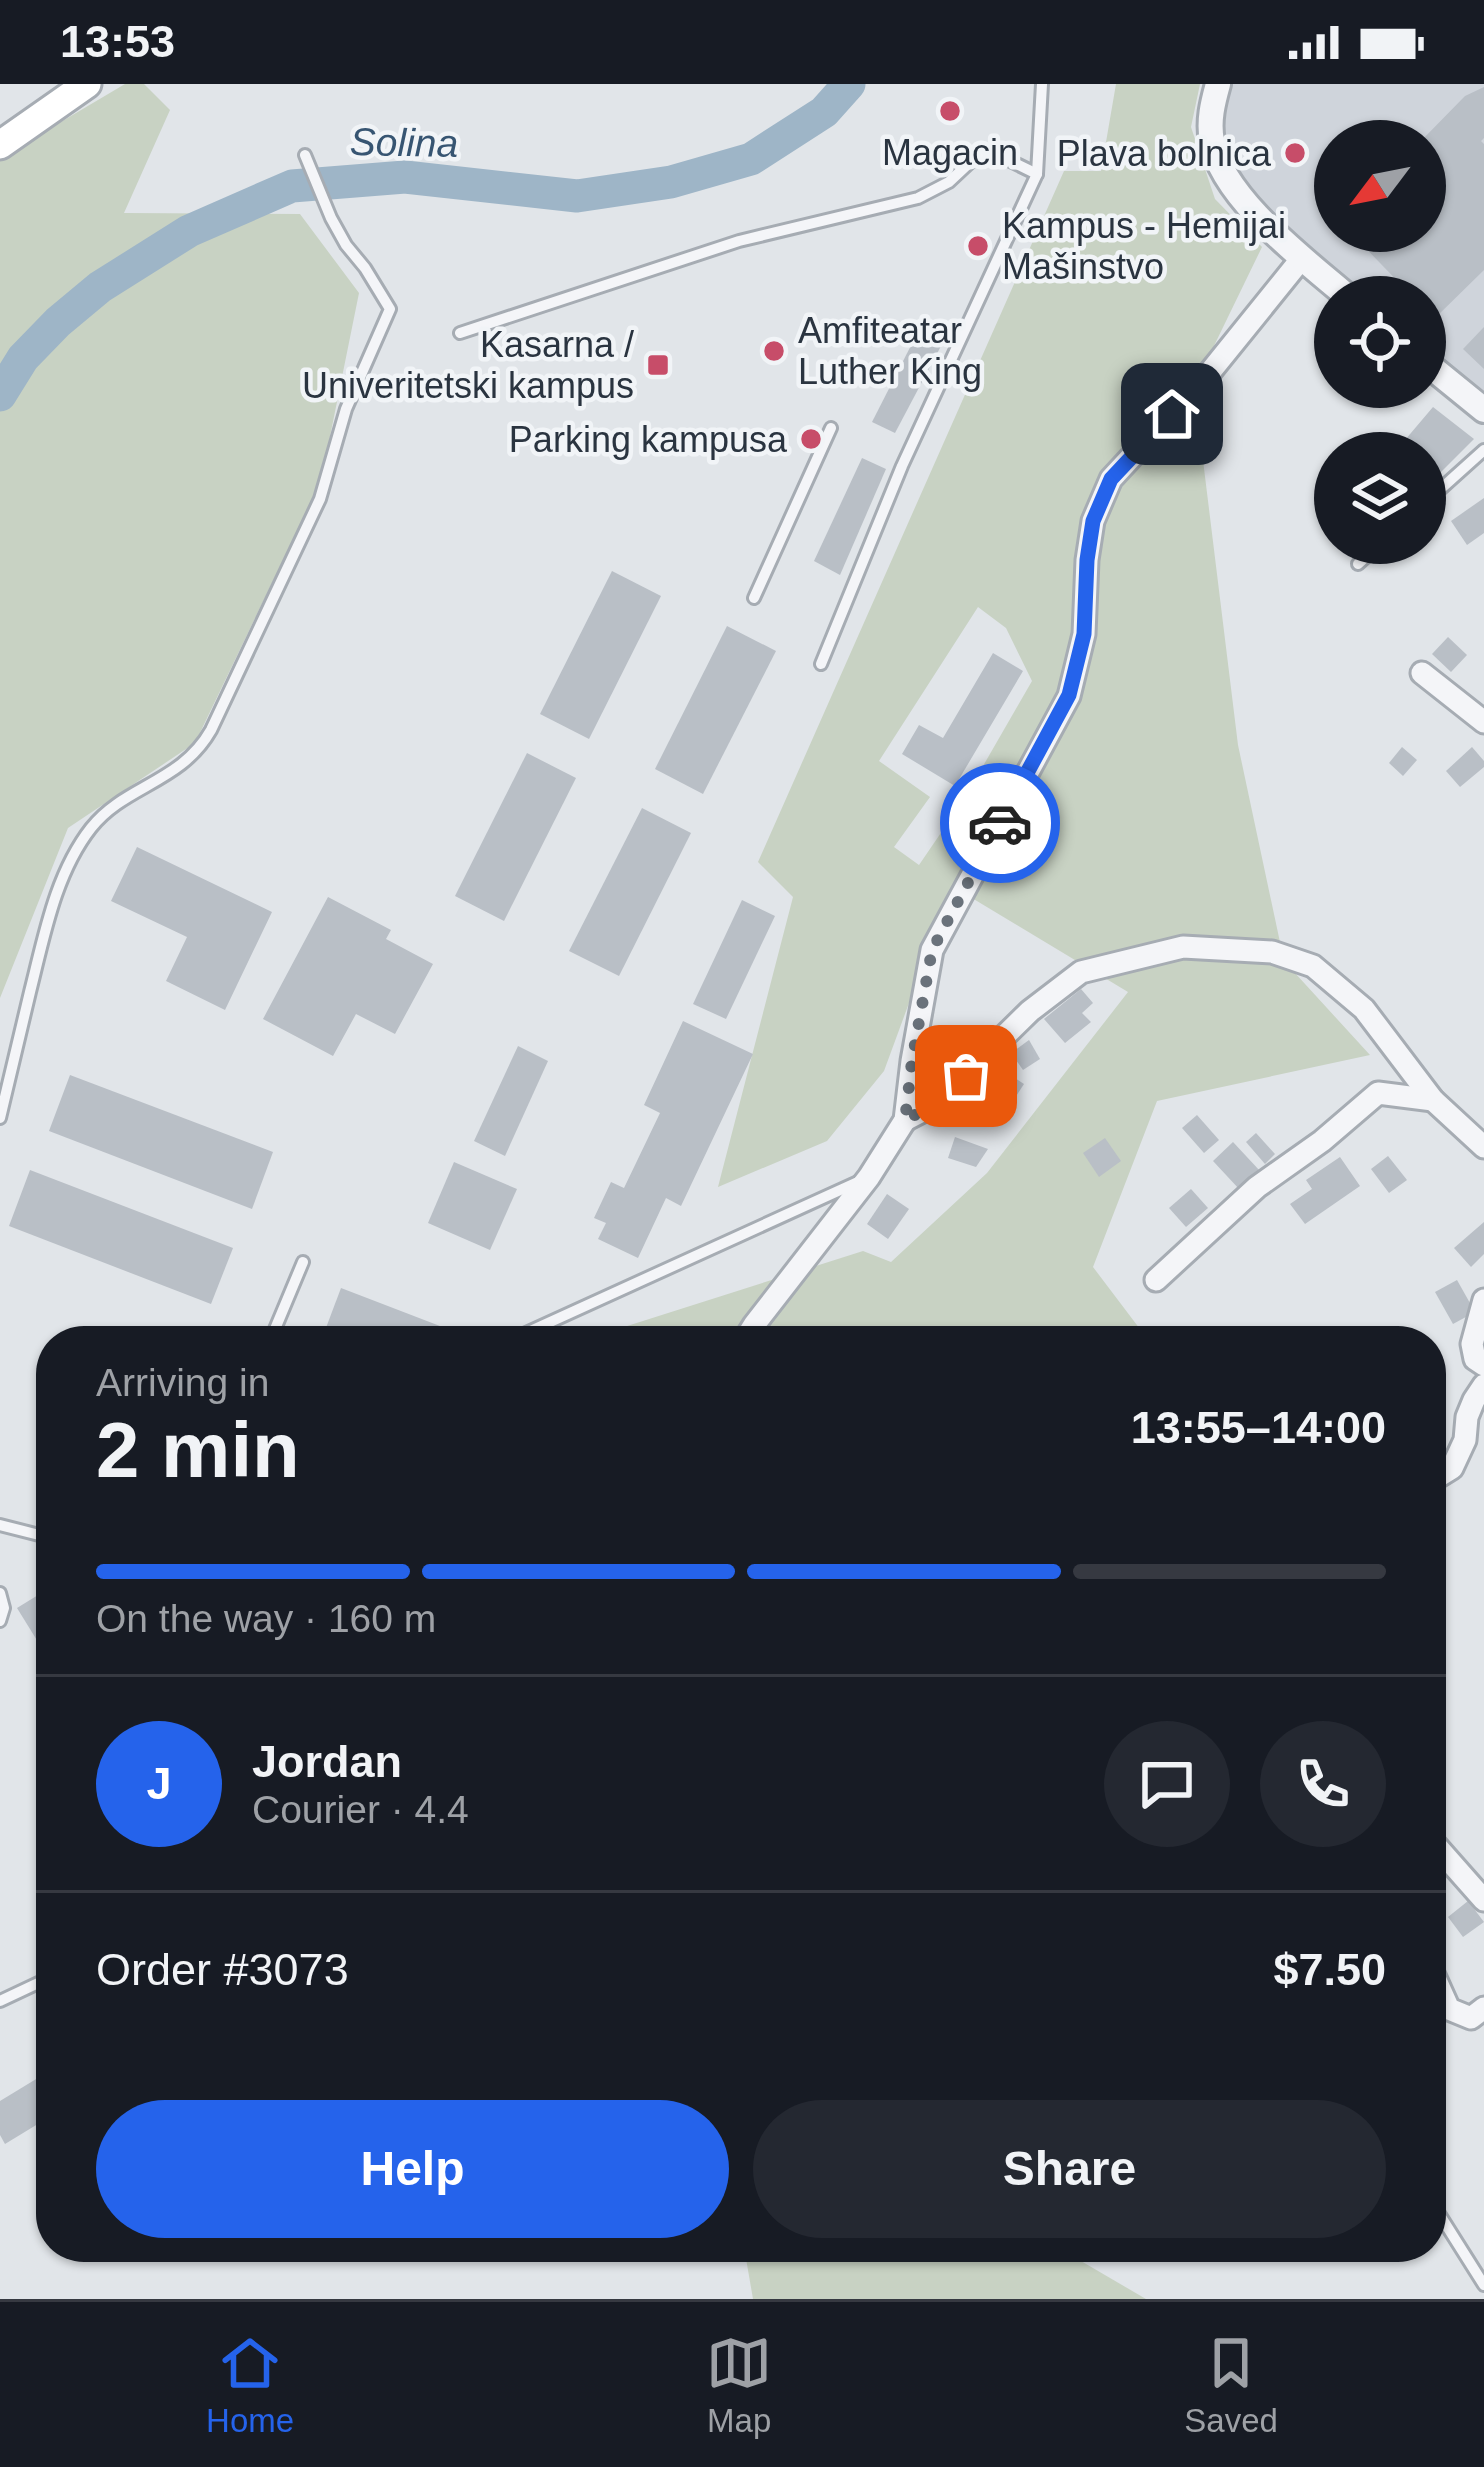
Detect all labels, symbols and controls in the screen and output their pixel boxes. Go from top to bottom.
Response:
text: 13:53 [60,16,175,67]
marker: Magacin [937,98,963,124]
water label: Solina [349,120,459,165]
north arrow [1314,120,1446,252]
map controls [1314,120,1446,564]
place label: Magacin [882,132,1018,173]
place label: Plava bolnica [1057,133,1272,174]
marker: Plava bolnica [1282,140,1308,166]
place label: Kampus - Hemijai Mašinstvo [1002,205,1286,287]
marker: Kampus - Hemijai Mašinstvo [965,233,991,259]
button: locate [1314,276,1446,408]
place label: Amfiteatar Luther King [798,310,982,392]
place label: Kasarna / Univeritetski kampus [302,324,634,406]
marker: Amfiteatar Luther King [761,338,787,364]
marker: Kasarna / Univeritetski kampus [645,352,671,378]
pin [1121,363,1223,465]
icon: home [1139,381,1205,447]
place label: Parking kampusa [509,419,788,460]
marker: Parking kampusa [798,426,824,452]
button: layers [1314,432,1446,564]
courier [940,763,1060,883]
icon: car [967,790,1033,856]
pin [915,1025,1017,1127]
icon: bag [933,1043,999,1109]
text: Arriving in [96,1361,269,1404]
text: 13:55–14:00 [1131,1402,1386,1453]
text: 2 min [96,1406,300,1494]
text: On the way · 160 m [96,1597,436,1640]
button: chat [1104,1721,1230,1847]
button: phone [1260,1721,1386,1847]
text: Jordan [252,1736,402,1787]
text: J [146,1758,172,1809]
text: Courier · 4.4 [252,1788,469,1831]
text: Order #3073 [96,1944,349,1995]
text: $7.50 [1273,1944,1386,1995]
button: Help [96,2100,729,2238]
button: Share [753,2100,1386,2238]
tab: Home [206,2330,294,2440]
tab: Map [706,2330,772,2440]
tab: Saved [1184,2330,1278,2440]

